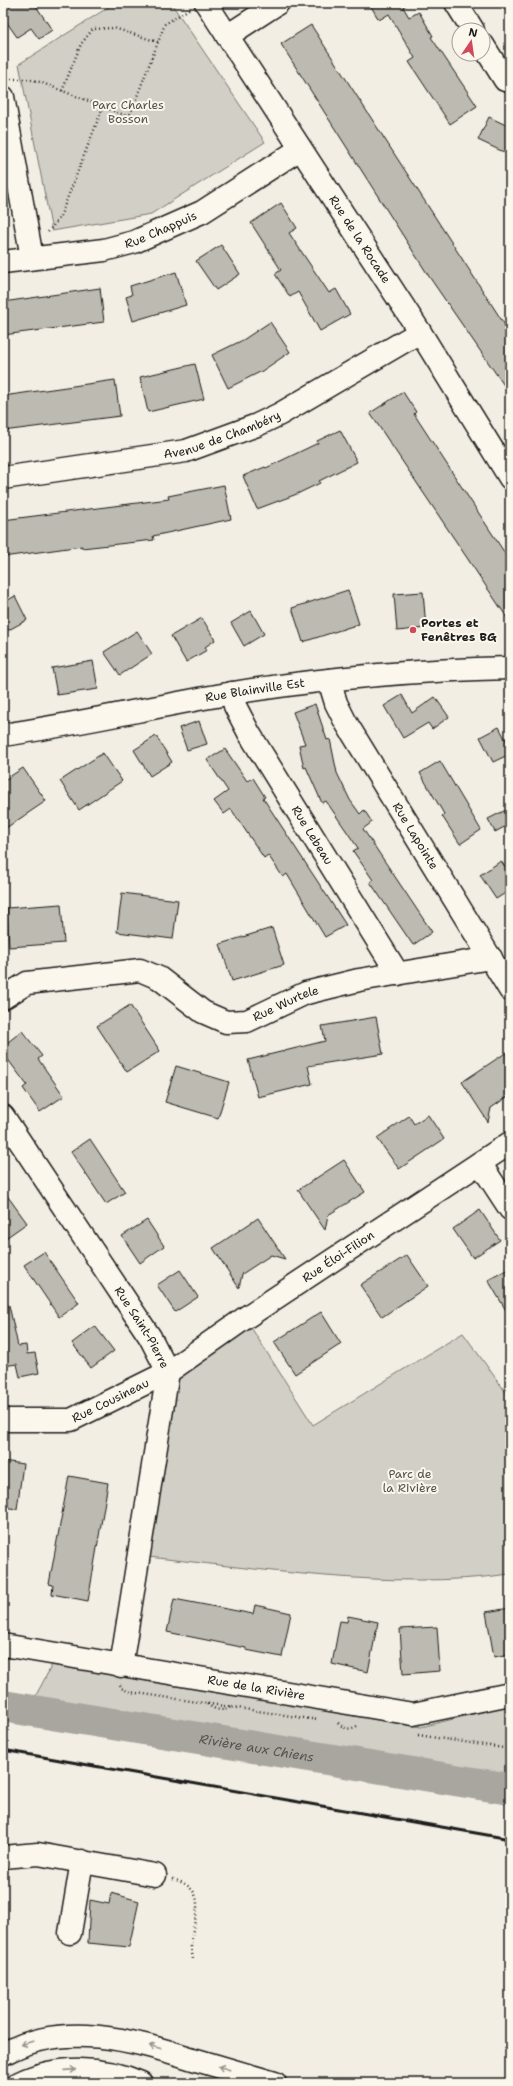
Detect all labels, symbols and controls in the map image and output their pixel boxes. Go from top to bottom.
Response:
north arrow [451,22,491,62]
text: N [467,24,479,41]
park label: Parc Charles Bosson [92,97,164,127]
street label: Rue de la Rocade [325,192,394,287]
street label: Rue Chappuis [123,207,199,252]
street label: Avenue de Chambéry [163,407,283,462]
place label: Portes et Fenêtres BG [421,615,497,645]
marker: Portes et Fenêtres BG [408,625,418,635]
street label: Rue Blainville Est [204,675,306,706]
street label: Rue Lapointe [389,799,442,873]
street label: Rue Lebeau [288,803,337,868]
street label: Rue Wurtele [250,982,321,1025]
street label: Rue Éloi-Filion [299,1227,377,1286]
street label: Rue Saint-Pierre [111,1283,173,1371]
street label: Rue Cousineau [69,1375,152,1426]
park label: Parc de la Rivière [383,1466,438,1496]
street label: Rue de la Rivière [206,1672,307,1704]
water label: Rivière aux Chiens [198,1730,315,1766]
one-way arrow [21,2040,34,2047]
one-way arrow [149,2043,162,2051]
one-way arrow [218,2064,231,2071]
one-way arrow [63,2067,76,2074]

